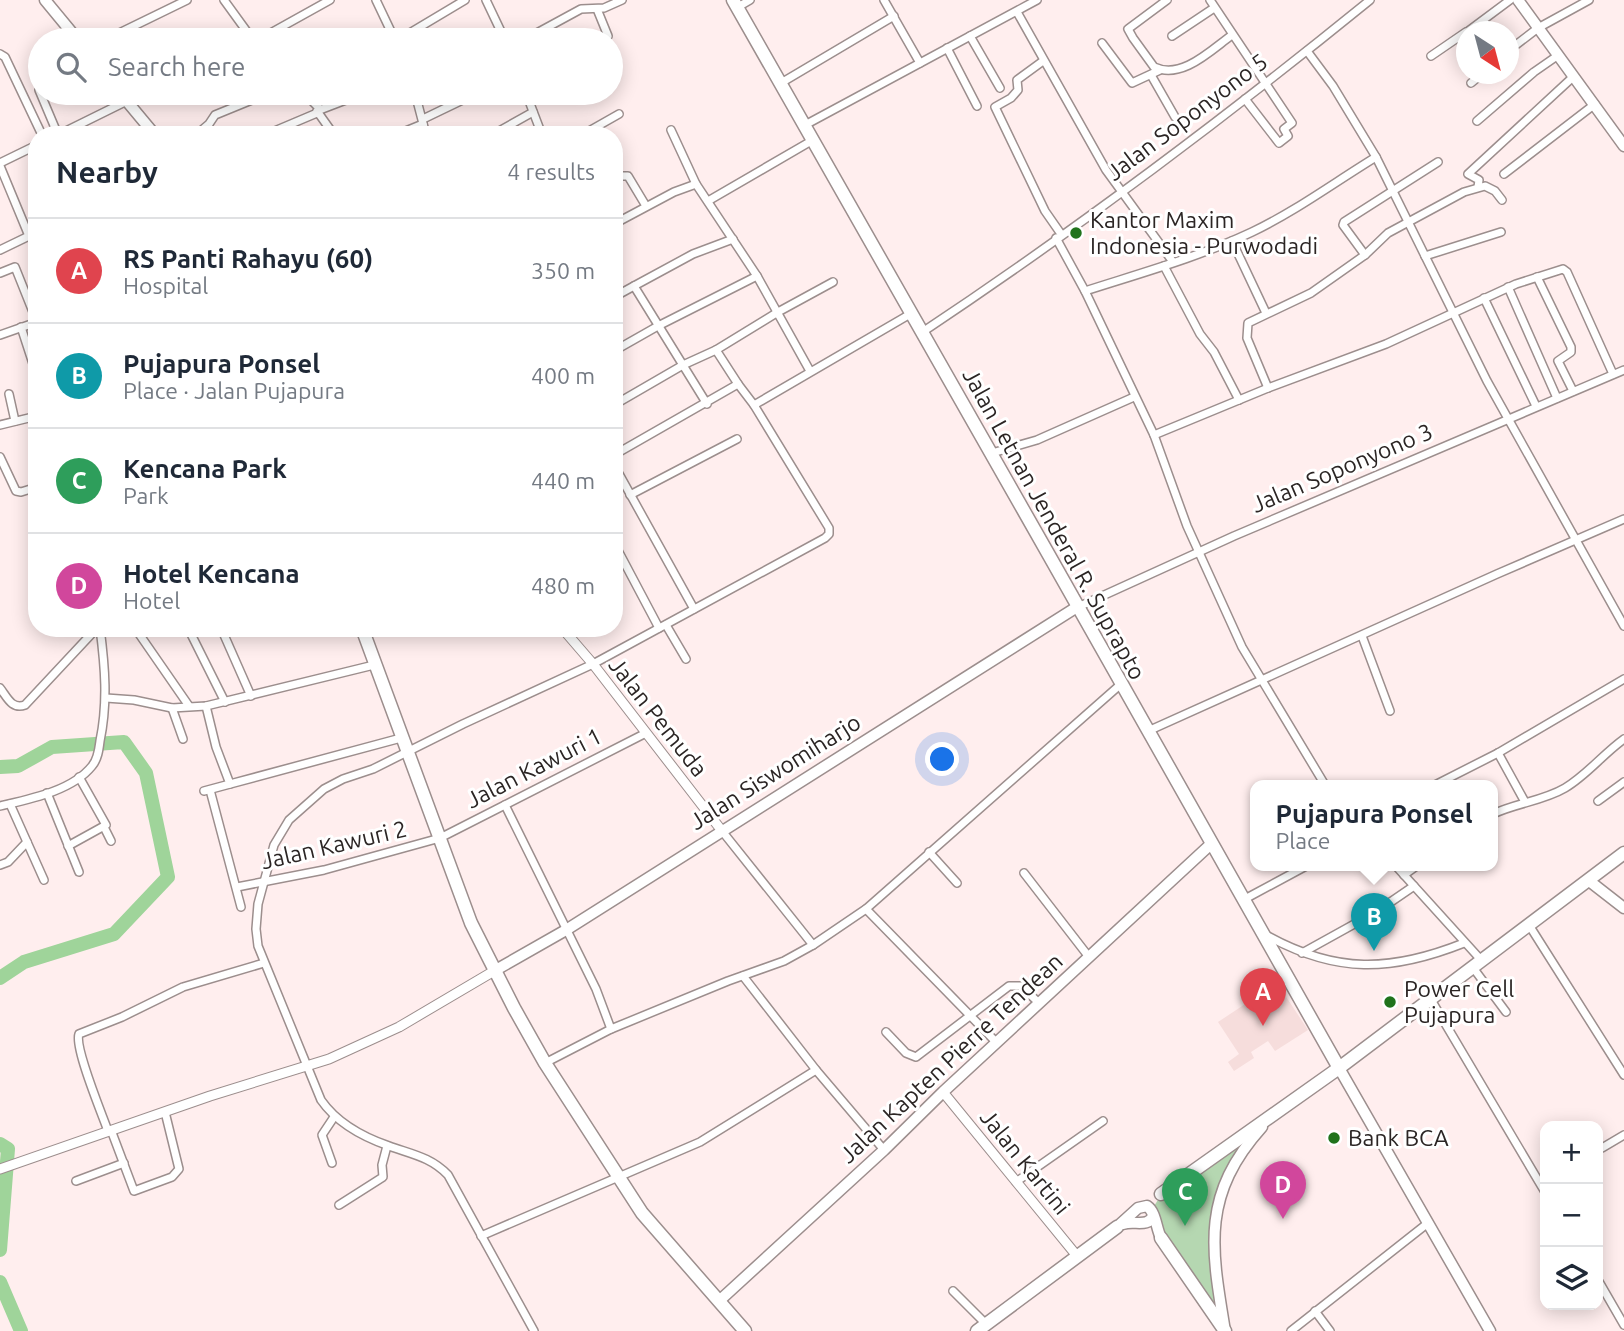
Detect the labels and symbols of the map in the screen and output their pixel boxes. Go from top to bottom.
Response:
north arrow [1456,21,1519,84]
street label: Jalan Soponyono 5 [1102,48,1272,185]
place label: Kantor Maxim Indonesia - Purwodadi [1090,207,1318,258]
marker: Kantor Maxim Indonesia - Purwodadi [1068,225,1084,241]
street label: Jalan Letnan Jenderal R. Suprapto [958,364,1151,684]
street label: Jalan Soponyono 3 [1248,418,1436,517]
street label: Jalan Pemuda [604,652,712,781]
street label: Jalan Siswomiharjo [685,709,865,834]
street label: Jalan Kawuri 1 [462,723,606,812]
your location [925,742,959,776]
street label: Jalan Kawuri 2 [259,816,409,873]
pin: B [1351,893,1397,951]
street label: Jalan Kapten Pierre Tendean [834,948,1067,1167]
pin: A [1240,968,1286,1026]
place label: Power Cell Pujapura [1404,976,1514,1027]
marker: Power Cell Pujapura [1382,994,1398,1010]
street label: Jalan Kartini [976,1104,1075,1219]
place label: Bank BCA [1348,1125,1449,1150]
marker: Bank BCA [1326,1130,1342,1146]
pin: D [1260,1161,1306,1219]
pin: C [1162,1168,1208,1226]

